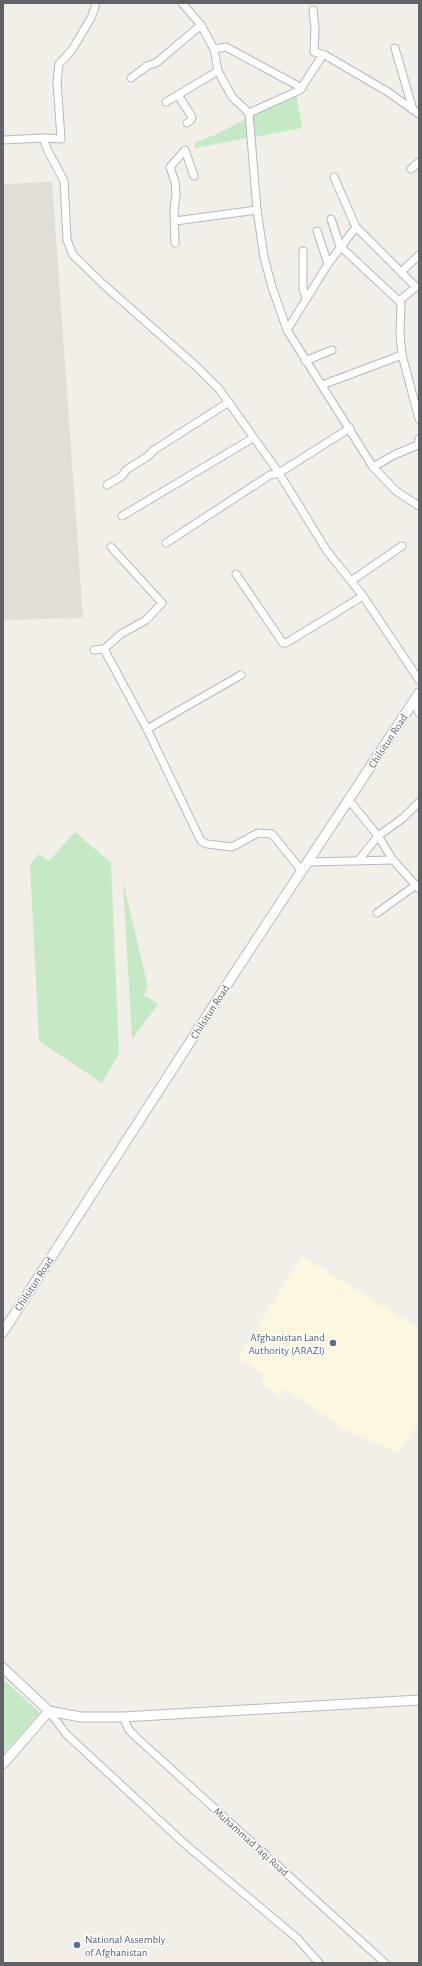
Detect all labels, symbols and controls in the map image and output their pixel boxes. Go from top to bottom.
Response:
street label: Chilsitun Road [367,712,410,770]
street label: Chilsitun Road [189,983,232,1041]
street label: Chilsitun Road [13,1255,56,1313]
place label: Afghanistan Land Authority (ARAZI) [248,1332,325,1356]
marker: Afghanistan Land Authority (ARAZI) [328,1338,338,1348]
street label: Muhammad Taqi Road [211,1806,291,1879]
place label: National Assembly of Afghanistan [85,1934,166,1958]
marker: National Assembly of Afghanistan [72,1940,82,1950]

